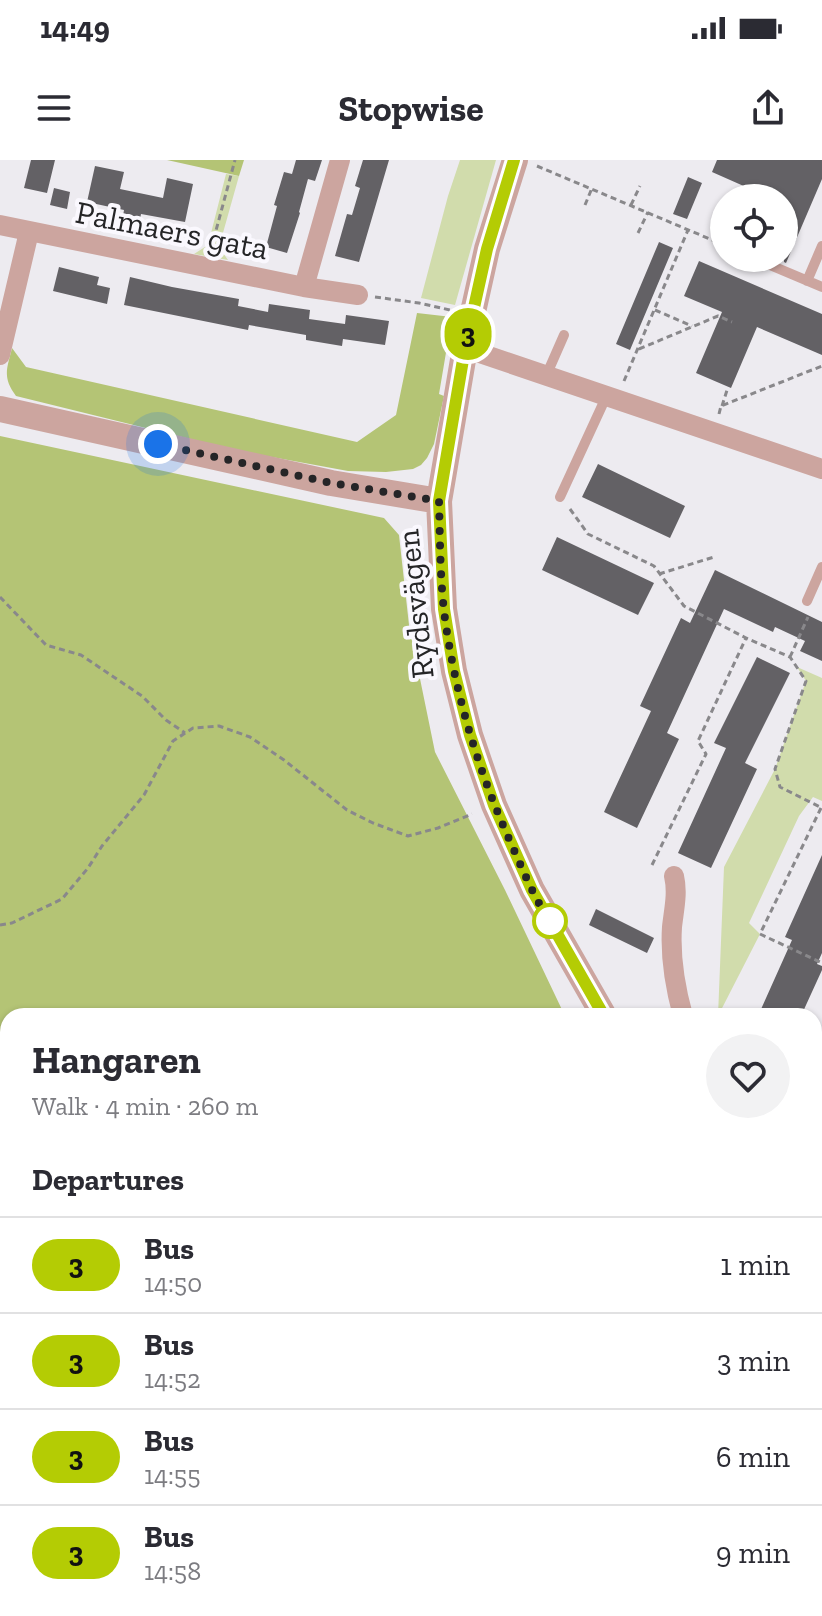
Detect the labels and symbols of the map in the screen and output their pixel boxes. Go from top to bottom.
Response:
street label: Palmaers gata [73,193,271,267]
line badge: 3 [442,308,494,360]
your location [138,424,178,464]
street label: Rydsvägen [388,527,442,680]
unlabelled marker [533,904,567,938]

